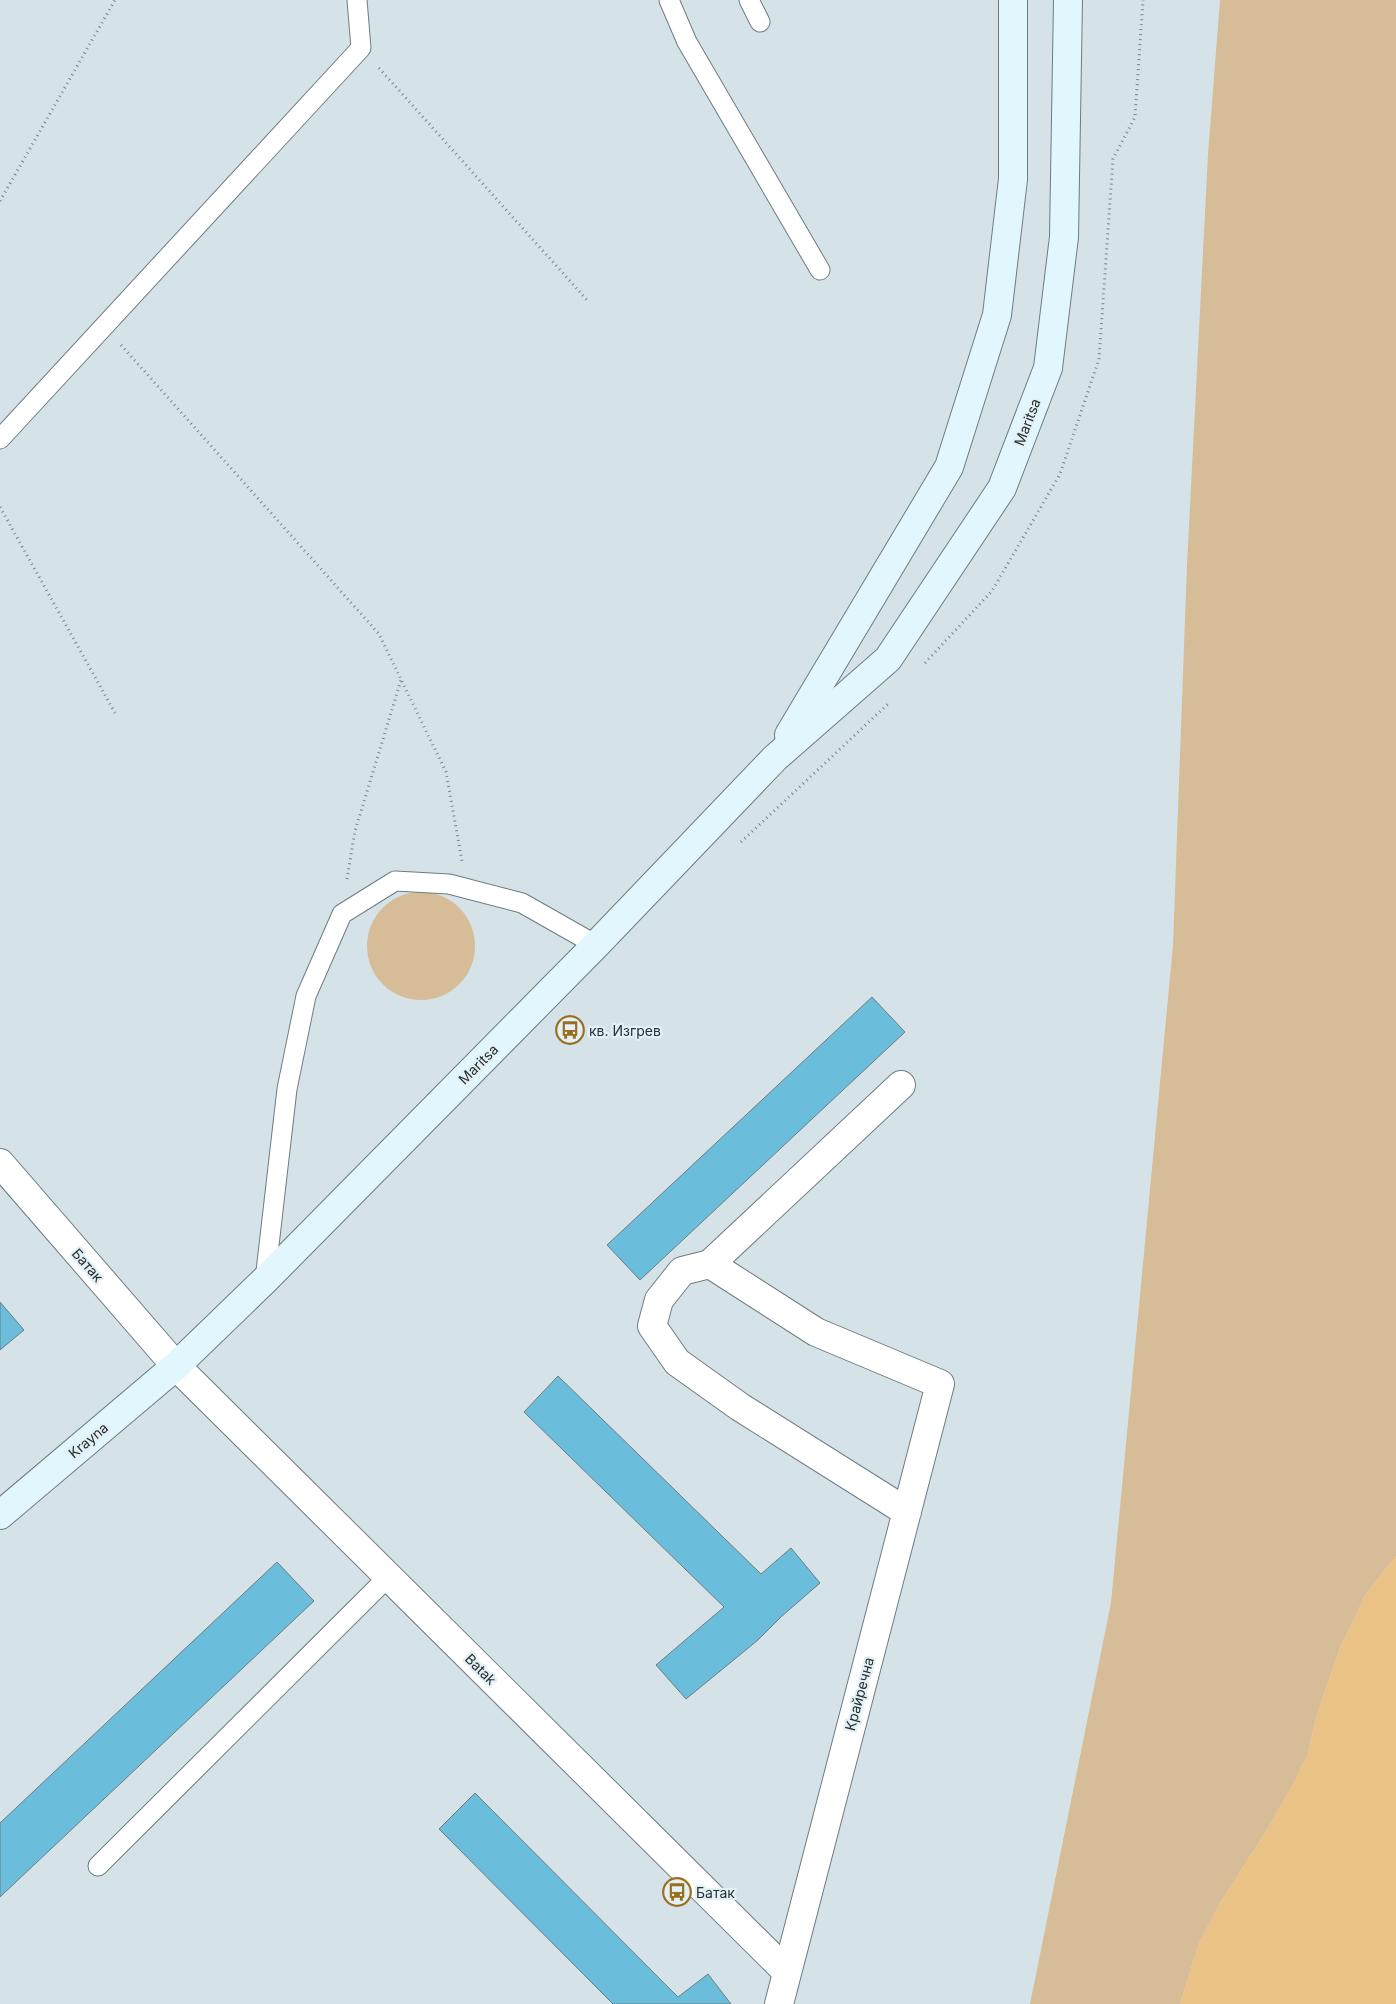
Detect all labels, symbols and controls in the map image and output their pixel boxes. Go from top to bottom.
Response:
street label: Maritsa [1010,396,1044,448]
bus stop icon: кв. Изгрев [555,1015,585,1045]
place label: кв. Изгрев [589,1022,661,1039]
street label: Maritsa [455,1041,501,1087]
street label: Батак [69,1245,107,1286]
street label: Krayna [65,1419,111,1461]
street label: Batak [462,1650,500,1688]
street label: Крайречна [841,1655,877,1733]
bus stop icon: Батак [662,1877,692,1907]
place label: Батак [696,1884,735,1901]

